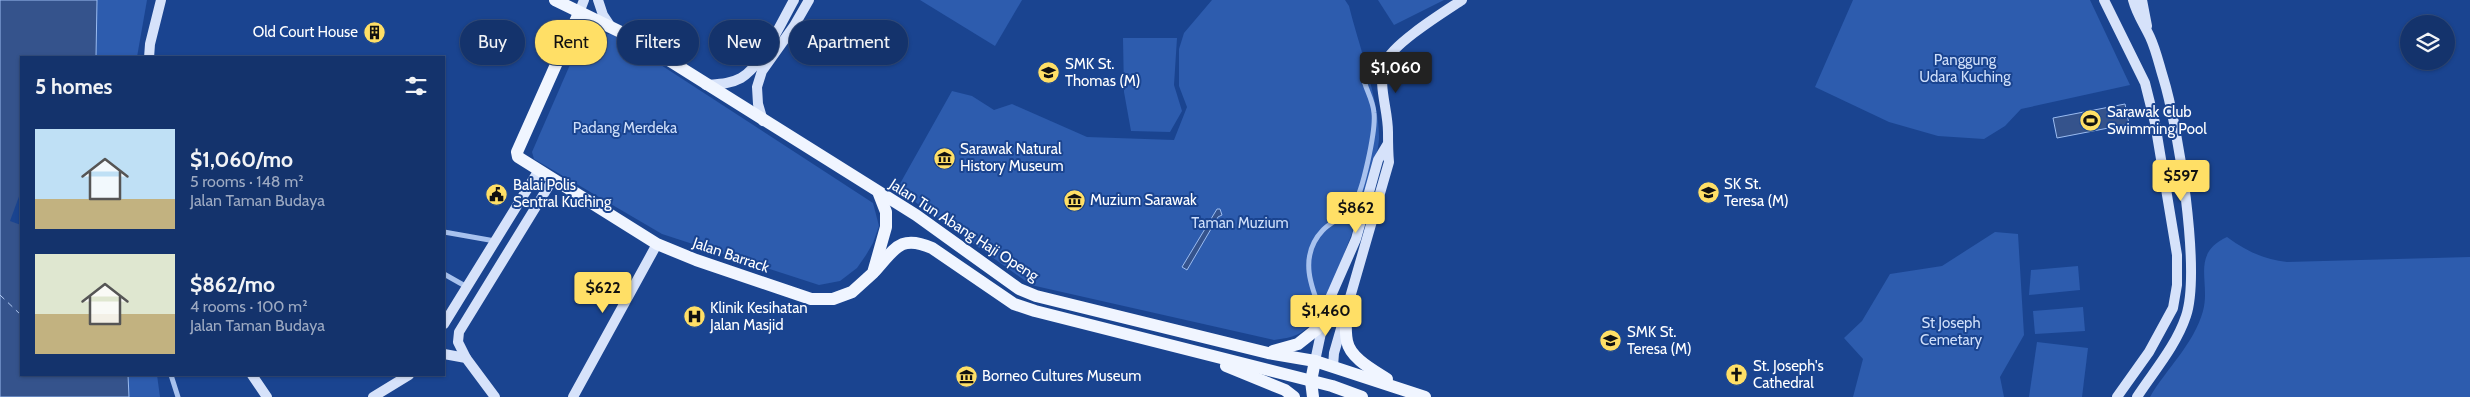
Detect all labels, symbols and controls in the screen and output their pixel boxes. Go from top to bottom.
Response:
map controls [2400,15,2455,70]
button: layers [2400,15,2455,70]
building icon: Old Court House [362,20,386,44]
chip: Buy [460,20,525,65]
chip: Rent [535,20,607,65]
chip: Filters [617,20,699,65]
chip: New [709,20,779,65]
chip: Apartment [789,20,908,65]
place label: Old Court House [253,23,358,41]
park label: Panggung Udara Kuching [1919,51,2011,86]
pin: $1,060 [1355,52,1437,94]
place label: SMK St. Thomas (M) [1065,55,1140,90]
text: $1,060 [1371,58,1421,77]
school or university icon: SMK St. Thomas (M) [1037,61,1061,85]
icon: filters [402,72,430,100]
text: 5 homes [35,74,113,99]
place label: Sarawak Club Swimming Pool [2107,103,2207,138]
sports icon: Sarawak Club Swimming Pool [2079,109,2103,133]
park label: Padang Merdeka [573,119,678,137]
place label: Sarawak Natural History Museum [960,140,1064,175]
museum icon: Sarawak Natural History Museum [932,146,956,170]
text: $1,060/mo [190,147,293,172]
icon: home [75,149,135,209]
pin: $597 [2151,160,2211,202]
text: $597 [2163,166,2199,185]
text: 5 rooms · 148 m² [190,172,303,191]
street label: Jalan Tun Abang Haji Openg [885,174,1042,285]
place label: SK St. Teresa (M) [1724,175,1789,210]
place label: Balai Polis Sentral Kuching [513,176,612,211]
school or university icon: SK St. Teresa (M) [1696,181,1720,205]
public building icon: Balai Polis Sentral Kuching [485,182,509,206]
museum icon: Muzium Sarawak [1062,188,1086,212]
text: Jalan Taman Budaya [190,191,325,210]
place label: Muzium Sarawak [1090,191,1197,209]
pin: $862 [1326,192,1386,234]
text: $862 [1338,198,1374,217]
park label: Taman Muzium [1191,214,1289,232]
street label: Jalan Barrack [689,233,772,277]
text: $862/mo [190,272,275,297]
pin: $622 [573,272,633,314]
icon: home [75,274,135,334]
text: $622 [585,278,621,297]
pin: $1,460 [1285,294,1367,337]
text: 4 rooms · 100 m² [190,297,307,316]
place label: Klinik Kesihatan Jalan Masjid [709,299,808,334]
text: $1,460 [1301,301,1351,320]
hospital icon: Klinik Kesihatan Jalan Masjid [682,305,706,329]
park label: St Joseph Cemetary [1920,314,1982,349]
text: Jalan Taman Budaya [190,316,325,335]
place label: SMK St. Teresa (M) [1627,323,1692,358]
school or university icon: SMK St. Teresa (M) [1599,329,1623,353]
place label: St. Joseph's Cathedral [1753,357,1824,392]
church icon: St. Joseph's Cathedral [1725,363,1749,387]
museum icon: Borneo Cultures Museum [954,364,978,388]
place label: Borneo Cultures Museum [982,367,1141,385]

